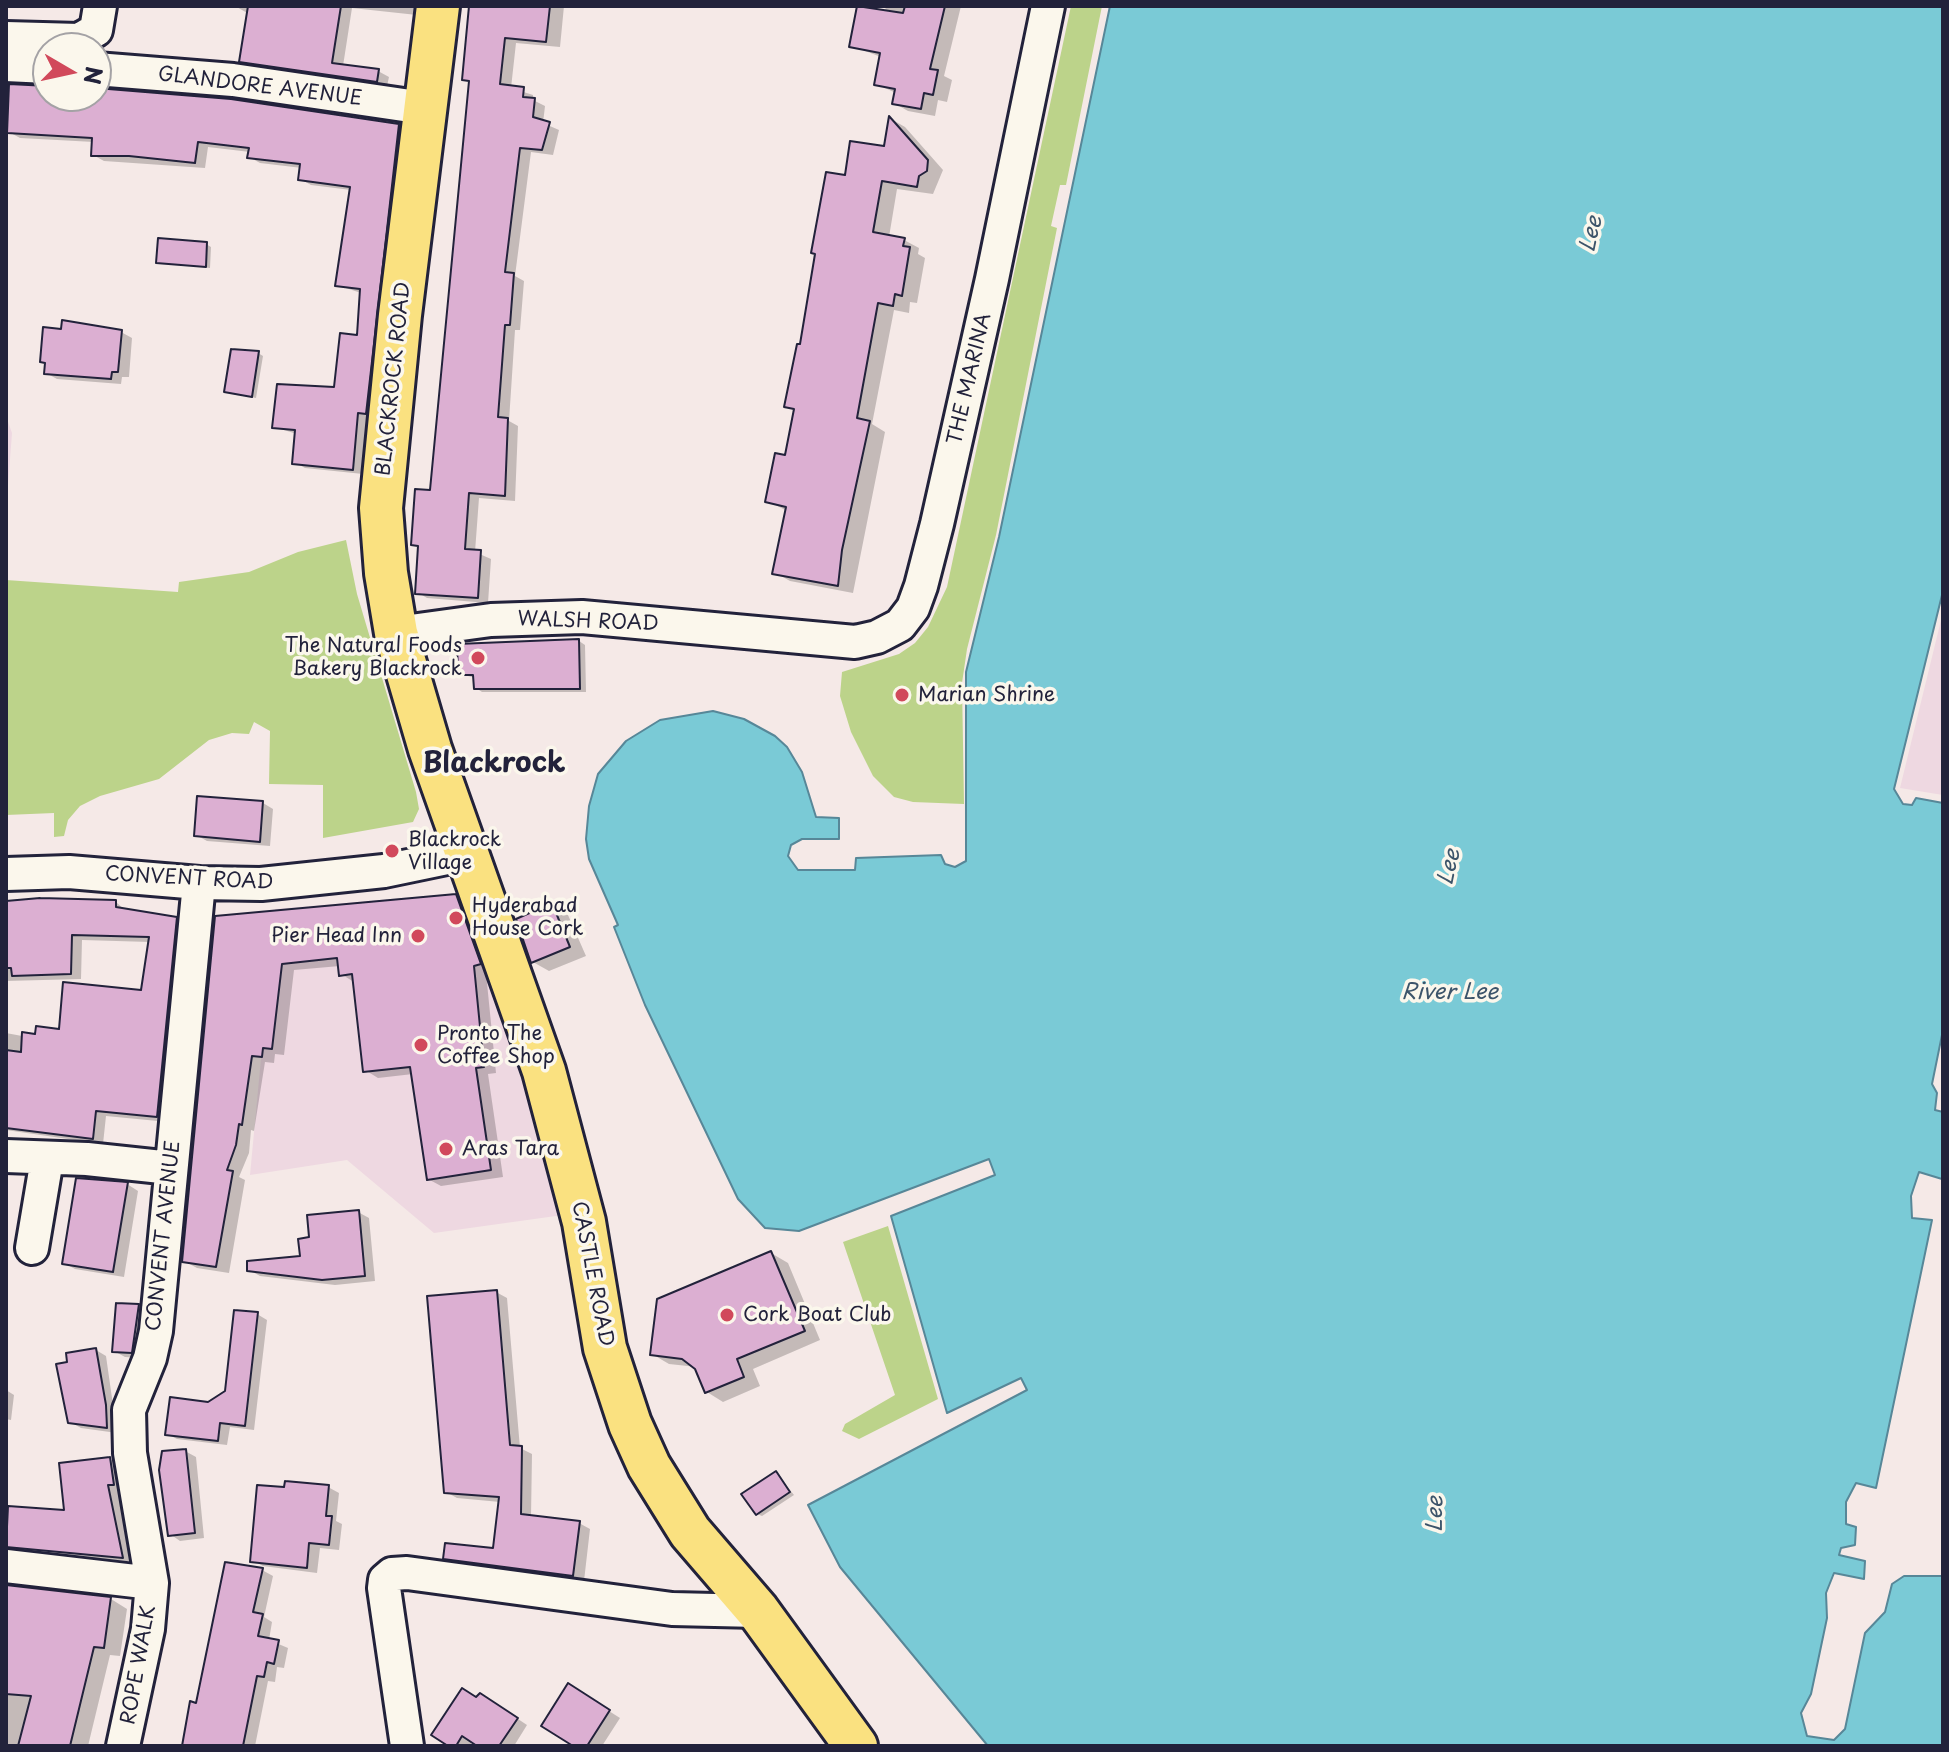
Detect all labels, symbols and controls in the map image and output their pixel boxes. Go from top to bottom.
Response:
north arrow [32,32,112,112]
street label: GLANDORE AVENUE [157,63,363,111]
text: N [77,64,112,87]
water label: Lee [1575,213,1609,255]
street label: BLACKROCK ROAD [372,281,416,477]
street label: THE MARINA [943,311,997,447]
street label: WALSH ROAD [517,608,659,636]
place label: The Natural Foods Bakery Blackrock [285,634,462,681]
marker: The Natural Foods Bakery Blackrock [469,649,487,667]
place label: Marian Shrine [918,683,1055,707]
marker: Marian Shrine [893,686,911,704]
district label: Blackrock [423,747,565,781]
place label: Blackrock Village [408,828,501,875]
marker: Blackrock Village [383,842,401,860]
water label: Lee [1433,846,1467,888]
street label: CONVENT ROAD [104,863,274,895]
place label: Hyderabad House Cork [472,894,584,941]
marker: Hyderabad House Cork [447,909,465,927]
place label: Pier Head Inn [271,924,402,948]
marker: Pier Head Inn [409,927,427,945]
water label: River Lee [1401,980,1499,1006]
place label: Pronto The Coffee Shop [437,1022,555,1069]
marker: Pronto The Coffee Shop [412,1036,430,1054]
place label: Aras Tara [462,1137,559,1161]
street label: CONVENT AVENUE [142,1140,186,1332]
marker: Aras Tara [437,1140,455,1158]
street label: CASTLE ROAD [566,1199,618,1349]
place label: Cork Boat Club [743,1303,891,1327]
marker: Cork Boat Club [718,1306,736,1324]
water label: Lee [1422,1496,1450,1532]
street label: ROPE WALK [117,1603,161,1727]

